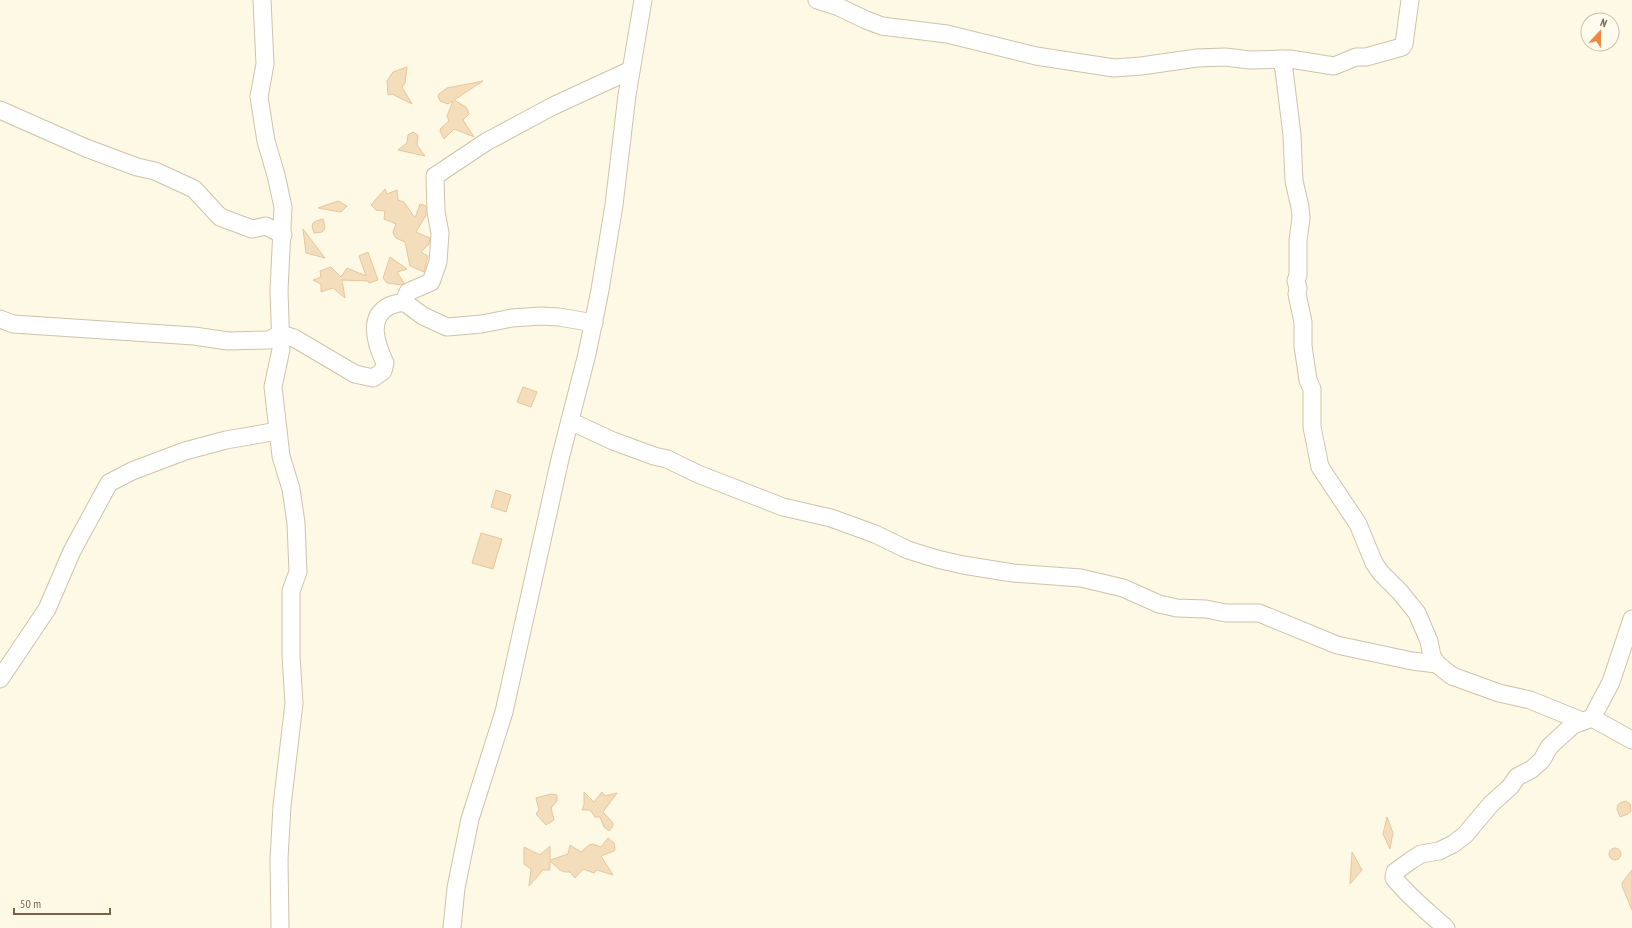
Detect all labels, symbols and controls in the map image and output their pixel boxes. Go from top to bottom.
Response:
north arrow [1580,12,1620,52]
text: N [1598,15,1609,30]
scale bar [14,890,110,916]
text: 50 m [20,896,41,911]

